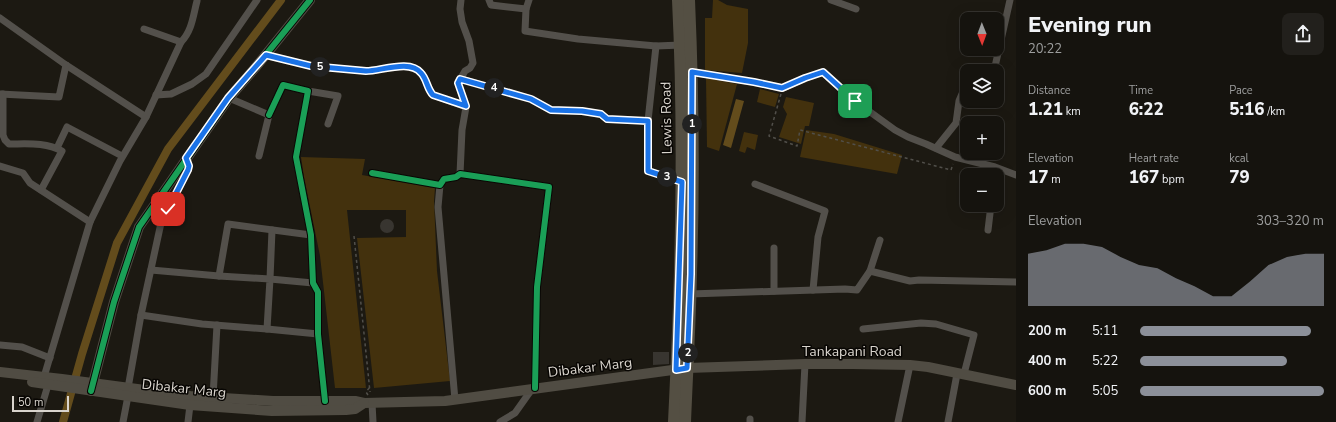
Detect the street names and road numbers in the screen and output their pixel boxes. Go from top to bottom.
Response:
street label: Lewis Road [656,81,677,155]
street label: Tankapani Road [802,342,902,361]
street label: Dibakar Marg [547,353,633,382]
street label: Dibakar Marg [141,375,227,402]

